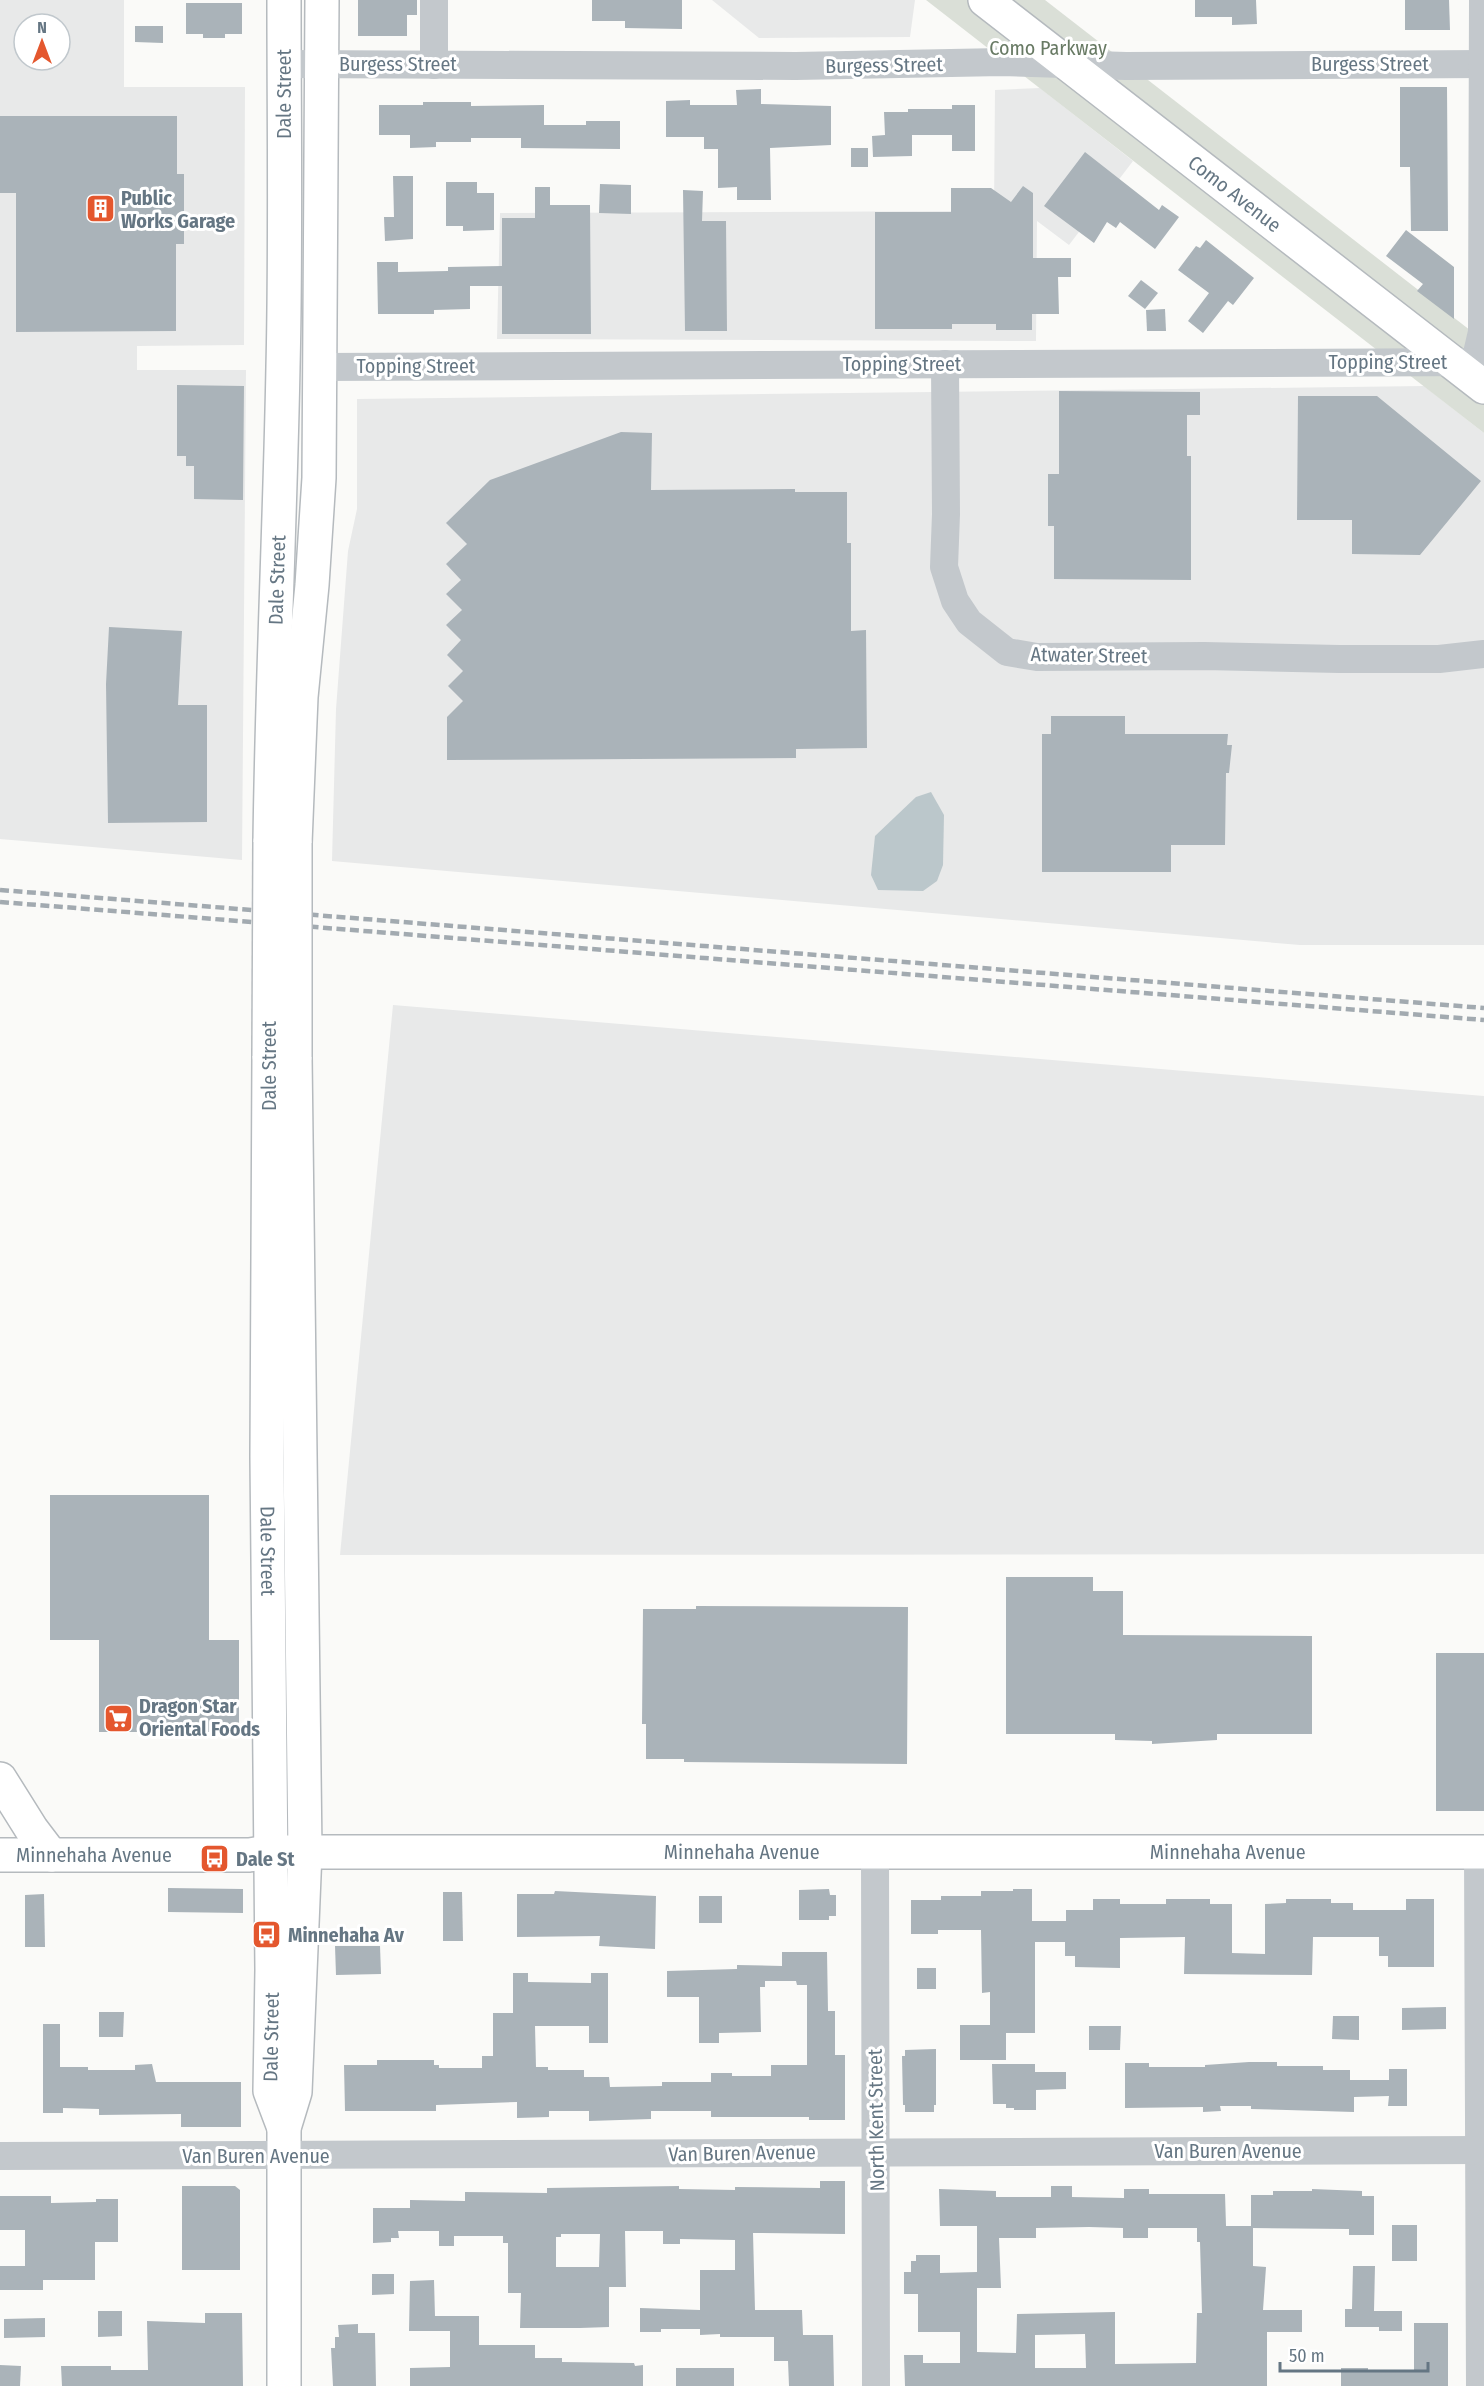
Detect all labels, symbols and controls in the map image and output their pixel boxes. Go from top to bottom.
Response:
north arrow [12,12,72,72]
text: N [37,18,47,37]
park label: Como Parkway [989,36,1107,60]
street label: Dale Street [272,49,296,139]
street label: Burgess Street [339,52,457,76]
street label: Burgess Street [825,52,944,78]
street label: Burgess Street [1311,52,1429,76]
street label: Como Avenue [1183,150,1286,237]
place label: Public Works Garage [121,186,235,233]
building icon: Public Works Garage [84,193,116,225]
street label: Topping Street [1329,350,1448,374]
street label: Topping Street [843,352,962,376]
street label: Topping Street [357,354,476,378]
street label: Dale Street [263,534,290,625]
street label: Atwater Street [1030,642,1148,668]
street label: Dale Street [257,1021,281,1111]
street label: Dale Street [255,1506,280,1597]
place label: Dragon Star Oriental Foods [139,1694,260,1741]
supermarket icon: Dragon Star Oriental Foods [102,1702,134,1734]
street label: Minnehaha Avenue [664,1840,820,1864]
street label: Minnehaha Avenue [1150,1840,1306,1864]
street label: Minnehaha Avenue [16,1843,172,1867]
bus stop icon: Dale St [199,1843,231,1875]
place label: Dale St [236,1847,295,1871]
bus stop icon: Minnehaha Av [251,1919,283,1951]
place label: Minnehaha Av [288,1923,405,1947]
street label: Dale Street [258,1991,284,2082]
street label: North Kent Street [863,2048,889,2191]
street label: Van Buren Avenue [1154,2139,1302,2163]
street label: Van Buren Avenue [668,2140,816,2166]
street label: Van Buren Avenue [182,2144,330,2168]
scale bar [1280,2335,1428,2373]
text: 50 m [1289,2345,1325,2367]

